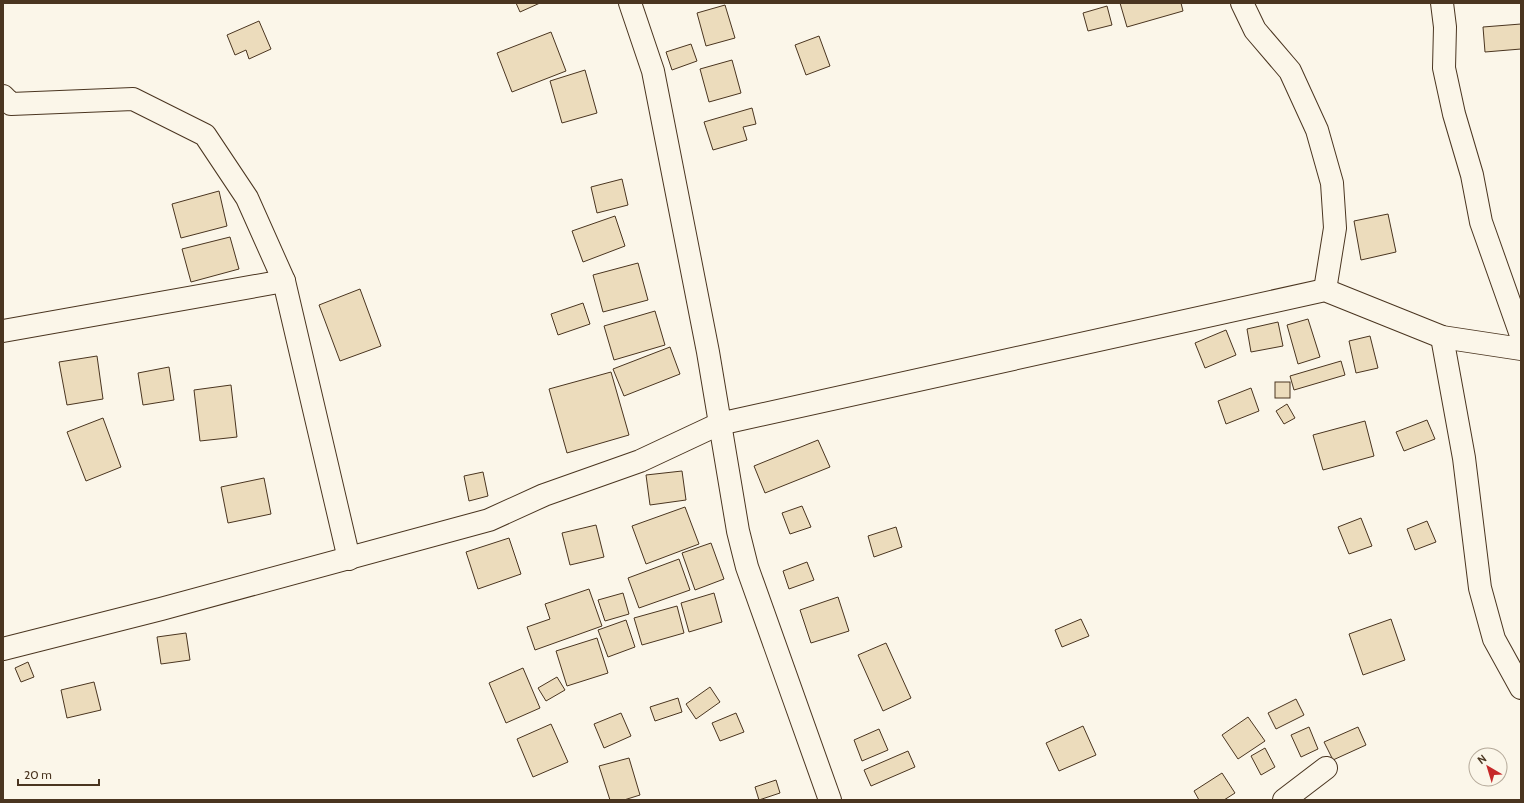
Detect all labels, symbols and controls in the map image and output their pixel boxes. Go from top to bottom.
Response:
north arrow [1468,747,1508,787]
text: N [1474,751,1489,767]
scale bar [18,761,99,787]
text: 20 m [24,767,52,782]

